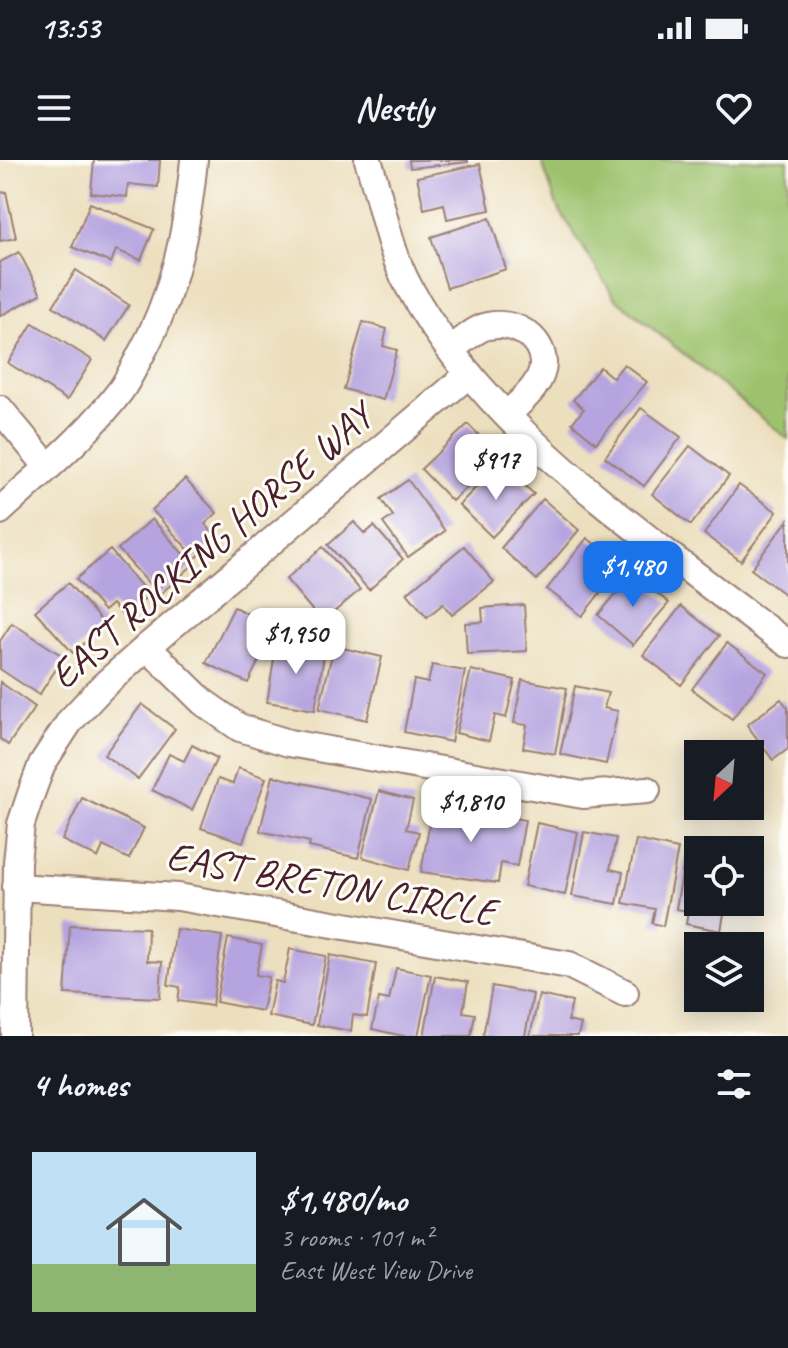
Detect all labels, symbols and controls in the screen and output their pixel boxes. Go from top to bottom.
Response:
text: 13:53 [40,9,99,47]
text: Nestly [355,85,433,131]
icon: menu [32,86,76,130]
icon: heart [712,86,756,130]
street label: EAST ROCKING HORSE WAY [39,389,386,700]
pin: $917 [449,434,543,502]
text: $917 [473,443,519,476]
pin: $1,480 [568,541,698,609]
text: $1,480 [601,550,665,583]
pin: $1,950 [231,608,361,676]
text: $1,950 [265,617,327,650]
north arrow [684,740,764,820]
map controls [684,740,764,1012]
pin: $1,810 [406,776,536,844]
text: $1,810 [439,785,503,818]
street label: EAST BRETON CIRCLE [163,831,504,938]
button: locate [684,836,764,916]
button: layers [684,932,764,1012]
icon: filters [712,1062,756,1106]
text: 4 homes [32,1063,128,1106]
text: $1,480/mo [280,1178,407,1221]
icon: home [96,1184,192,1280]
text: 3 rooms · 101 m² [280,1221,432,1254]
text: East West View Drive [280,1254,472,1287]

